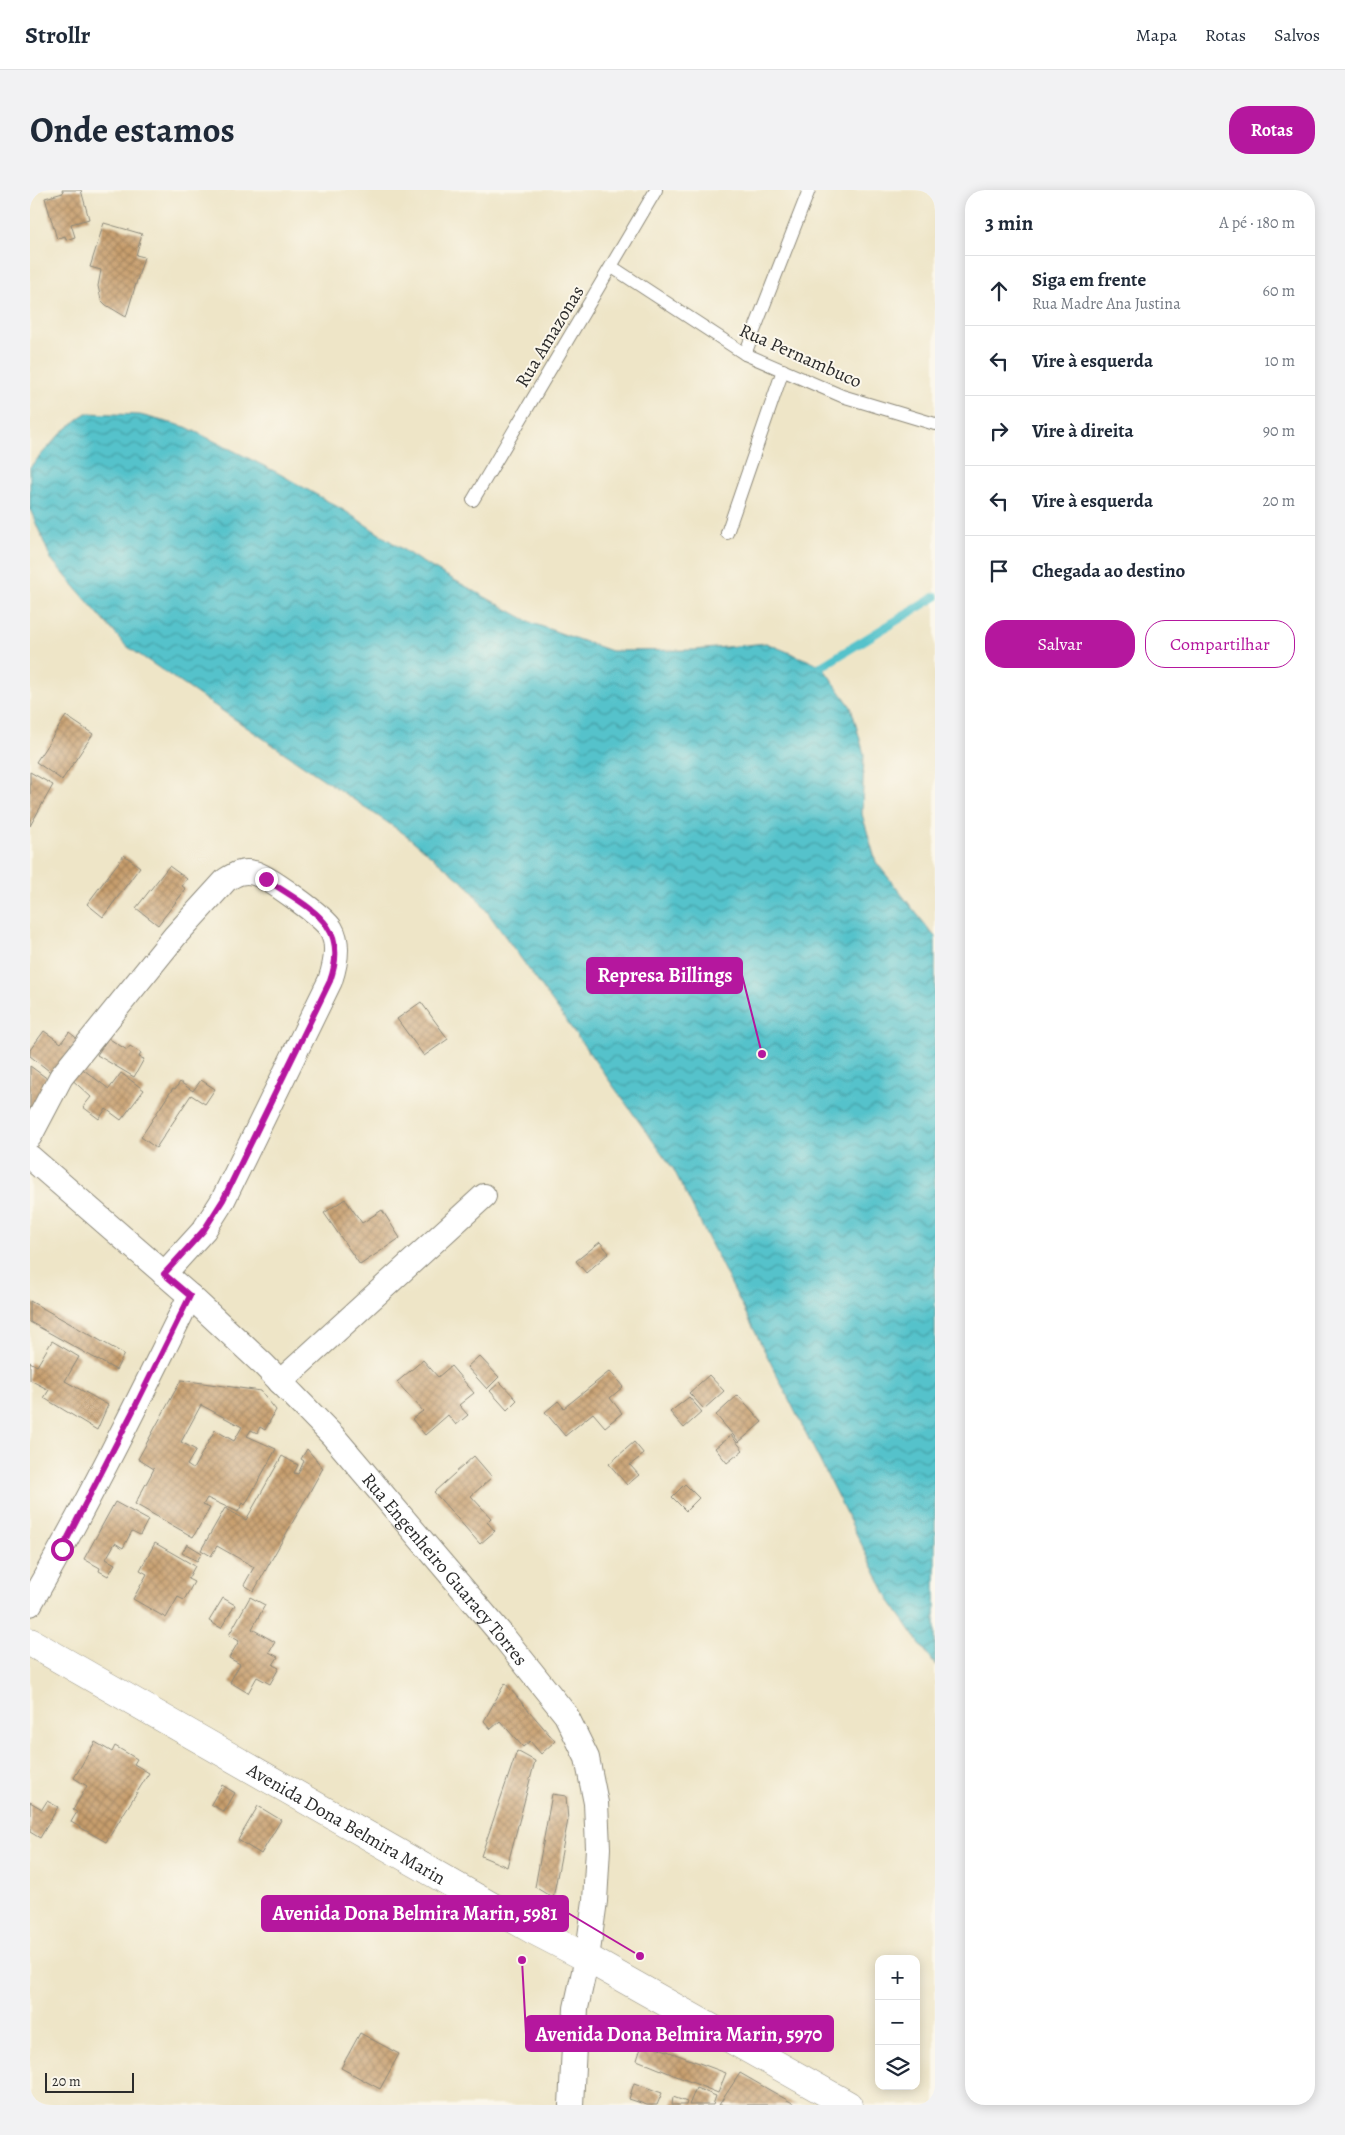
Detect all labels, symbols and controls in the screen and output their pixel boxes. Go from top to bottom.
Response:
text: Strollr [25,19,90,51]
text: Mapa [1136,23,1177,47]
text: Rotas [1205,23,1246,47]
text: Salvos [1274,23,1320,47]
text: Onde estamos [30,106,235,154]
button: Rotas [1229,106,1315,154]
text: 3 min [985,209,1033,237]
text: A pé · 180 m [1219,212,1295,234]
text: Siga em frente [1032,267,1146,293]
icon: ahead [985,277,1013,305]
text: 60 m [1263,280,1295,302]
street label: Rua Amazonas [509,281,590,392]
text: Rua Madre Ana Justina [1032,293,1181,315]
street label: Rua Pernambuco [735,317,866,395]
icon: left [985,347,1013,375]
text: Vire à esquerda [1032,348,1153,374]
text: 10 m [1265,350,1295,372]
icon: right [985,417,1013,445]
text: Vire à direita [1032,418,1134,444]
text: 90 m [1263,420,1295,442]
icon: left [985,487,1013,515]
text: Vire à esquerda [1032,488,1153,514]
text: 20 m [1262,490,1295,512]
icon: arrive [985,557,1013,585]
text: Chegada ao destino [1032,558,1185,584]
button: Salvar [985,620,1135,668]
button: Compartilhar [1145,620,1295,668]
route end [255,868,278,891]
callout: Represa Billings [587,958,742,993]
text: Represa Billings [598,962,733,989]
street label: Rua Engenheiro Guaracy Torres [356,1467,533,1671]
route start [51,1538,74,1561]
street label: Avenida Dona Belmira Marin [241,1757,450,1891]
callout: Avenida Dona Belmira Marin, 5981 [262,1896,568,1931]
text: Avenida Dona Belmira Marin, 5981 [272,1900,557,1927]
map controls [875,1955,920,2090]
button: + [875,1955,920,2000]
button: − [875,2000,920,2045]
callout: Avenida Dona Belmira Marin, 5970 [526,2016,833,2051]
text: Avenida Dona Belmira Marin, 5970 [535,2021,822,2048]
button: layers [875,2045,920,2090]
scale bar [45,2070,134,2093]
text: 20 m [52,2072,81,2091]

